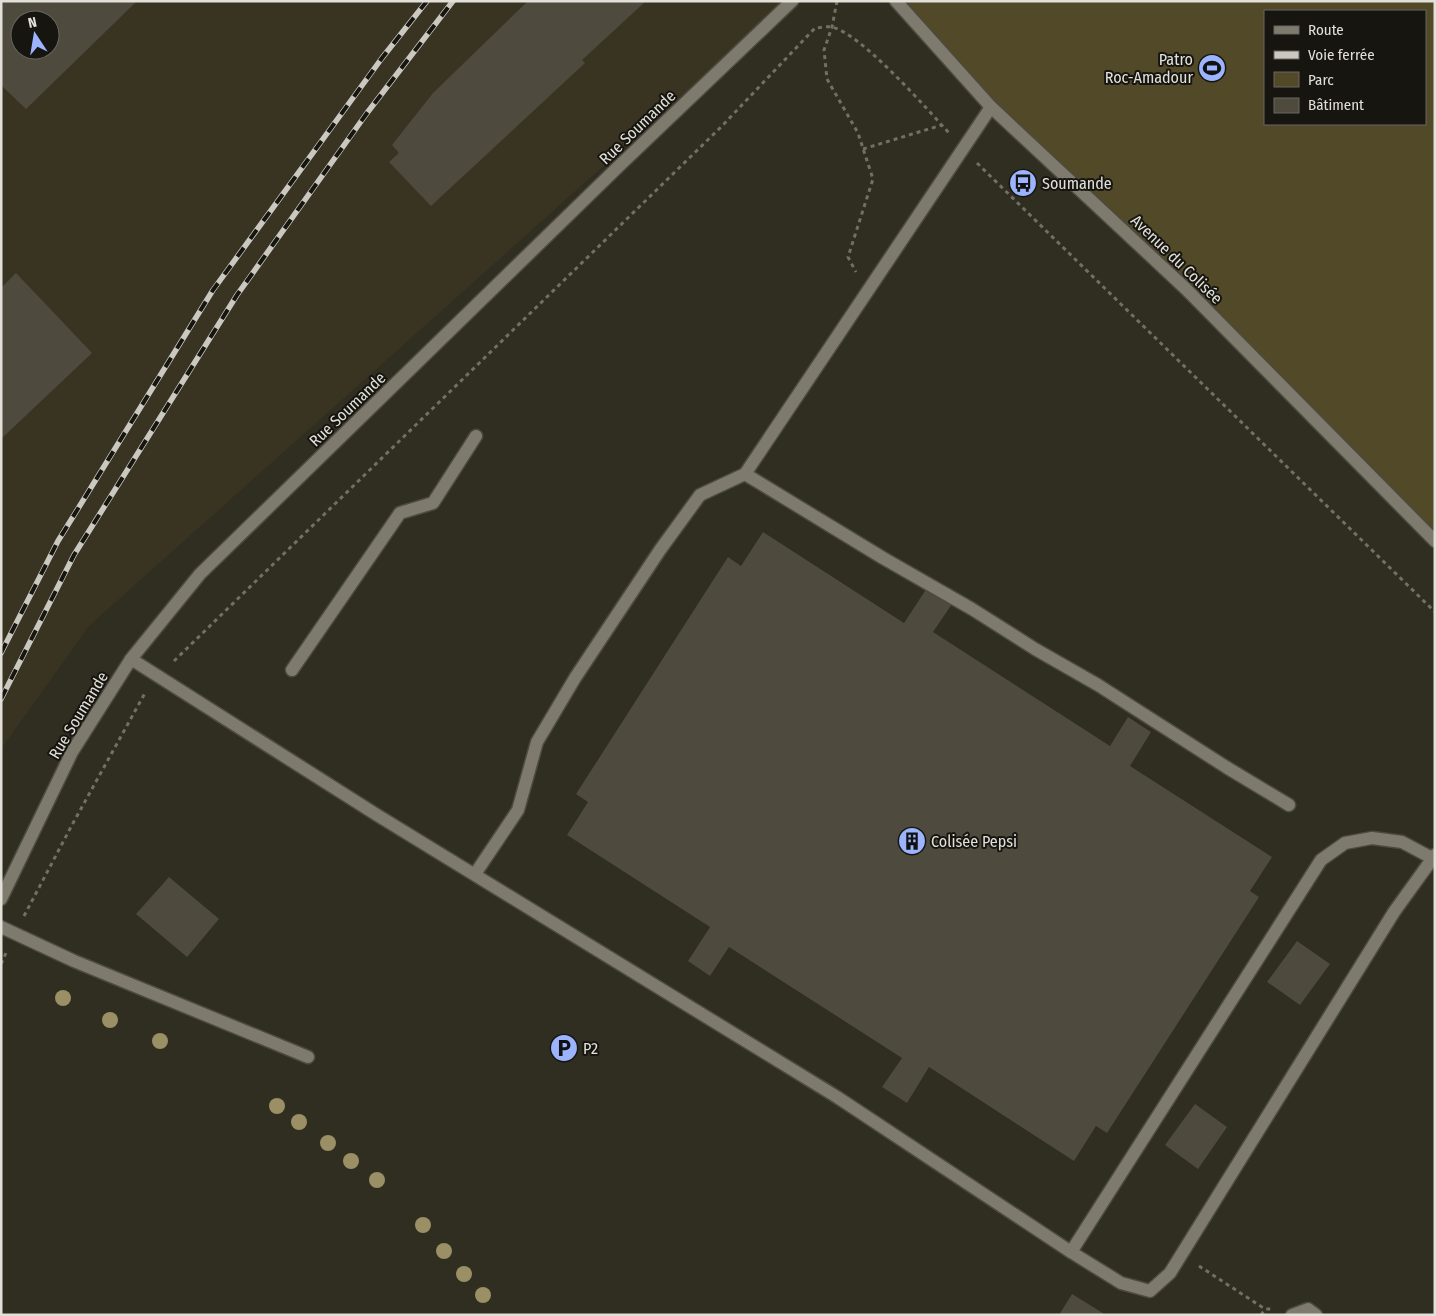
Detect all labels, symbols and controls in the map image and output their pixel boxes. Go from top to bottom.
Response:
north arrow [10,10,60,60]
legend [1264,10,1426,125]
text: N [27,14,38,32]
text: Route [1308,21,1344,39]
text: Voie ferrée [1308,46,1375,64]
place label: Patro Roc-Amadour [1105,50,1193,87]
sports icon: Patro Roc-Amadour [1197,53,1227,83]
text: Parc [1308,71,1334,89]
street label: Rue Soumande [595,86,679,168]
text: Bâtiment [1308,96,1364,114]
bus stop icon: Soumande [1008,168,1038,198]
place label: Soumande [1042,174,1112,193]
street label: Avenue du Colisée [1127,211,1226,308]
street label: Rue Soumande [305,368,389,450]
street label: Rue Soumande [45,668,112,762]
building icon: Colisée Pepsi [897,826,927,856]
place label: Colisée Pepsi [931,832,1017,851]
parking icon: P2 [549,1033,579,1063]
place label: P2 [583,1039,598,1058]

